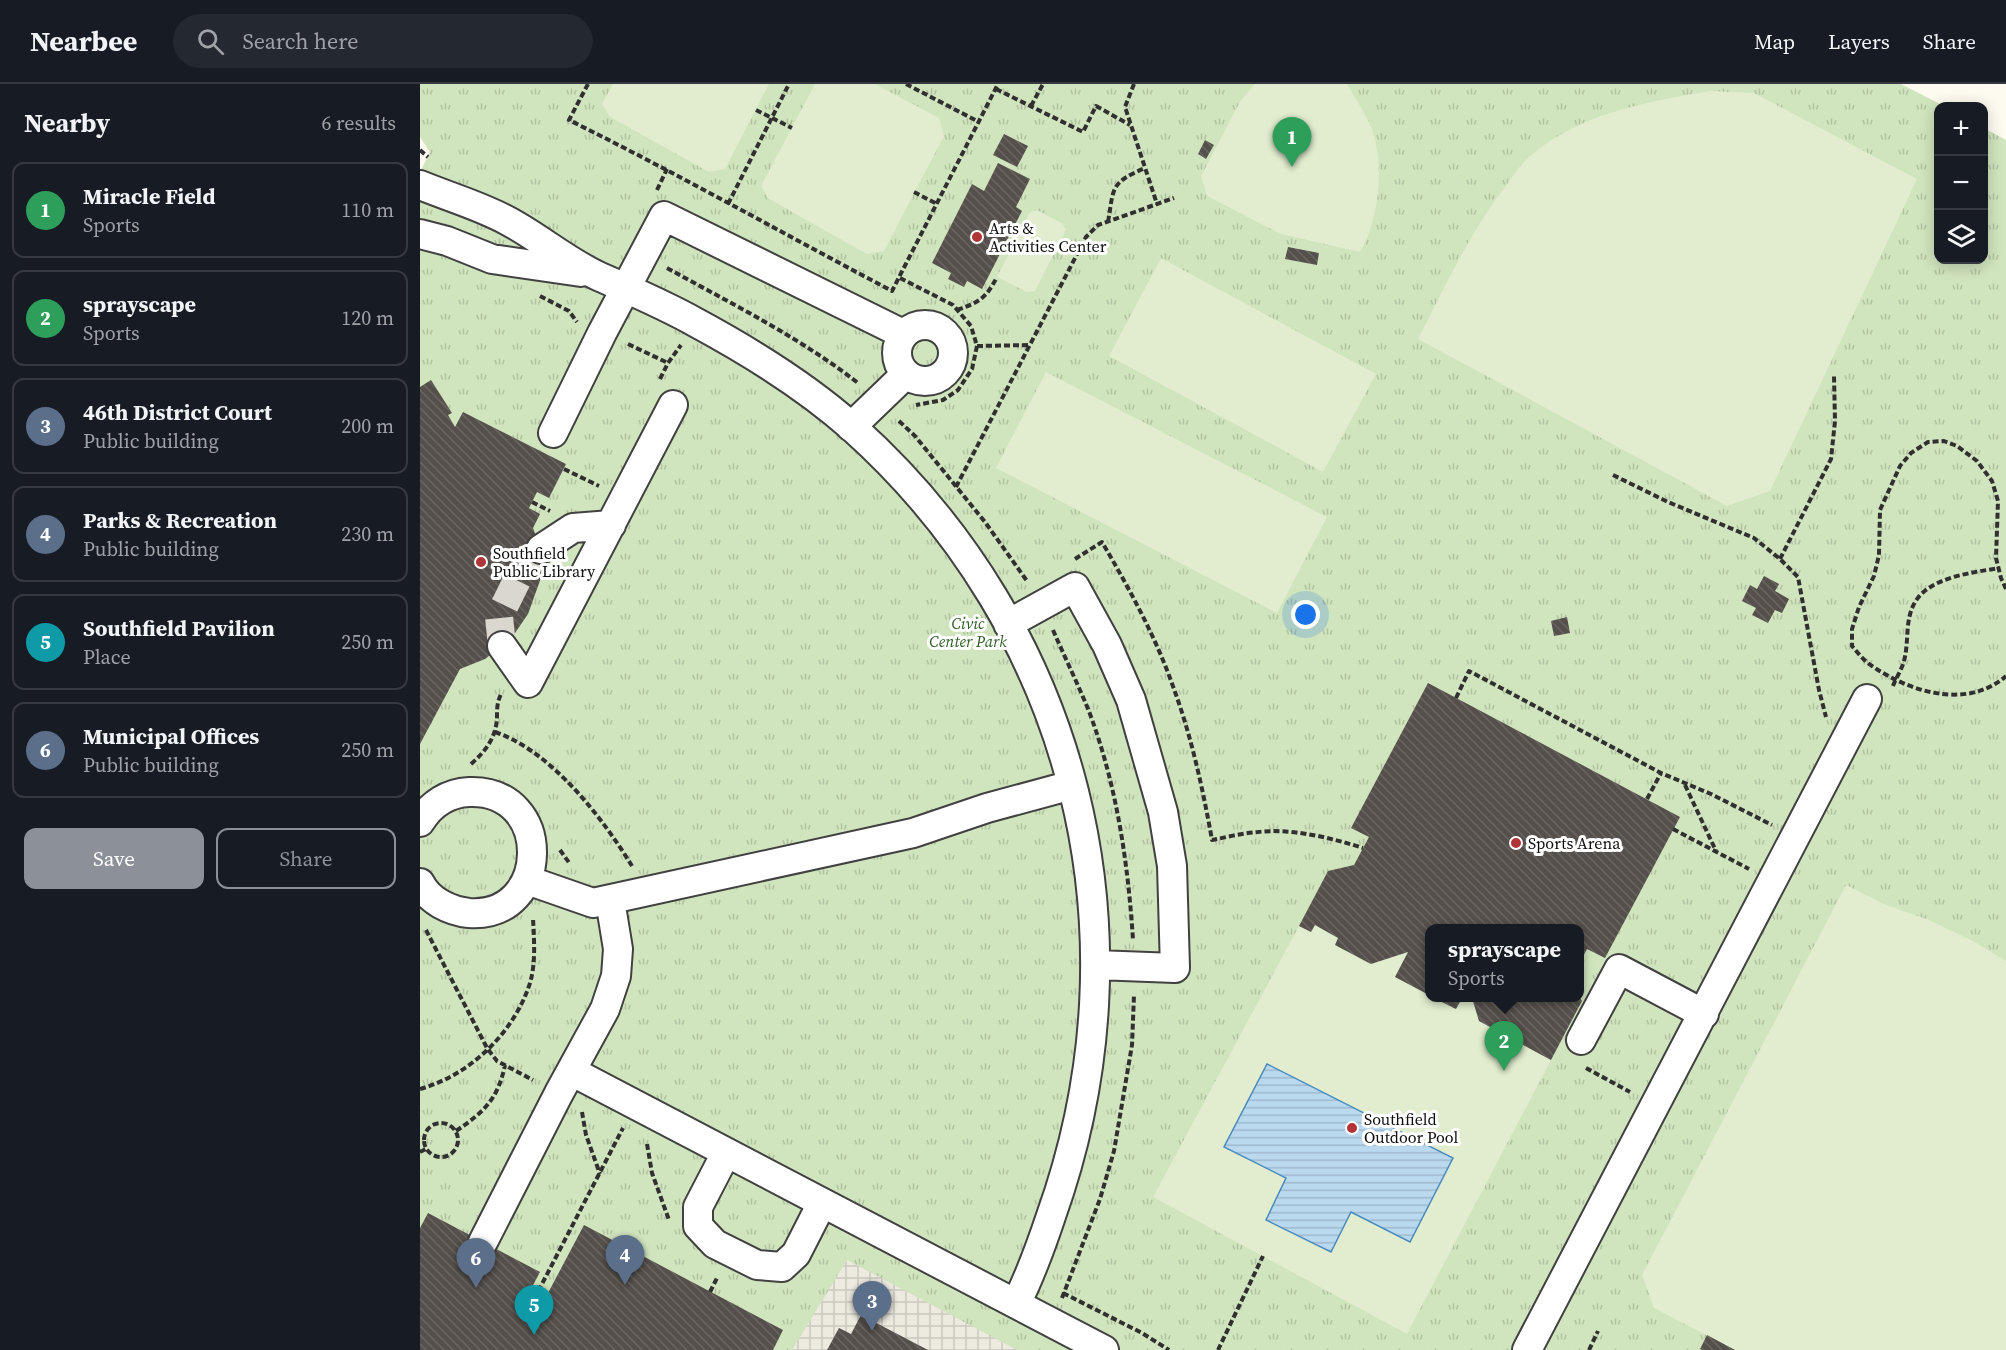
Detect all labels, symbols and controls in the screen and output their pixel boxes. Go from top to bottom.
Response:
search box [173,14,593,68]
text: Nearbee [30,22,137,60]
icon: search [194,25,227,58]
text: Search here [242,26,358,56]
text: Map [1754,27,1795,56]
text: Layers [1828,27,1890,56]
text: Share [1923,27,1976,56]
map controls [1934,102,1988,264]
button: + [1934,102,1988,156]
text: Nearby [24,105,110,141]
text: 6 results [321,109,396,137]
pin: 1 [1272,118,1312,167]
button: − [1934,156,1988,210]
text: Miracle Field [83,181,216,211]
text: 1 [40,196,51,224]
text: 110 m [341,196,394,224]
button: layers [1934,210,1988,264]
text: Sports [83,211,140,239]
place label: Arts & Activities Center [989,217,1107,257]
marker: Arts & Activities Center [970,230,984,244]
text: sprayscape [83,289,196,319]
text: 2 [40,304,51,332]
text: 120 m [341,304,394,332]
text: Sports [83,319,140,347]
text: 46th District Court [83,397,272,427]
text: 3 [40,412,51,440]
text: 200 m [341,412,394,440]
text: Public building [83,427,219,455]
text: Parks & Recreation [83,505,277,535]
text: 4 [40,520,51,548]
text: 230 m [341,520,394,548]
text: Public building [83,535,219,563]
place label: Southfield Public Library [493,542,596,582]
marker: Southfield Public Library [474,555,488,569]
your location [1291,600,1320,629]
park label: Civic Center Park [929,612,1007,652]
text: Southfield Pavilion [83,613,275,643]
text: 5 [40,628,51,656]
text: 250 m [341,628,394,656]
text: Place [83,643,131,671]
text: Municipal Offices [83,721,259,751]
text: 6 [40,736,51,764]
text: 250 m [341,736,394,764]
text: Public building [83,751,219,779]
button: Save [24,828,204,889]
button: Share [216,828,396,889]
place label: Sports Arena [1528,832,1621,854]
marker: Sports Arena [1509,836,1523,850]
popup [1425,924,1584,1002]
text: sprayscape [1448,934,1561,964]
text: Sports [1448,964,1505,992]
pin: 2 [1484,1022,1524,1071]
place label: Southfield Outdoor Pool [1364,1108,1458,1148]
marker: Southfield Outdoor Pool [1345,1121,1359,1135]
pin: 4 [606,1236,644,1285]
pin: 6 [456,1238,496,1288]
pin: 3 [852,1282,892,1331]
pin: 5 [514,1286,554,1335]

